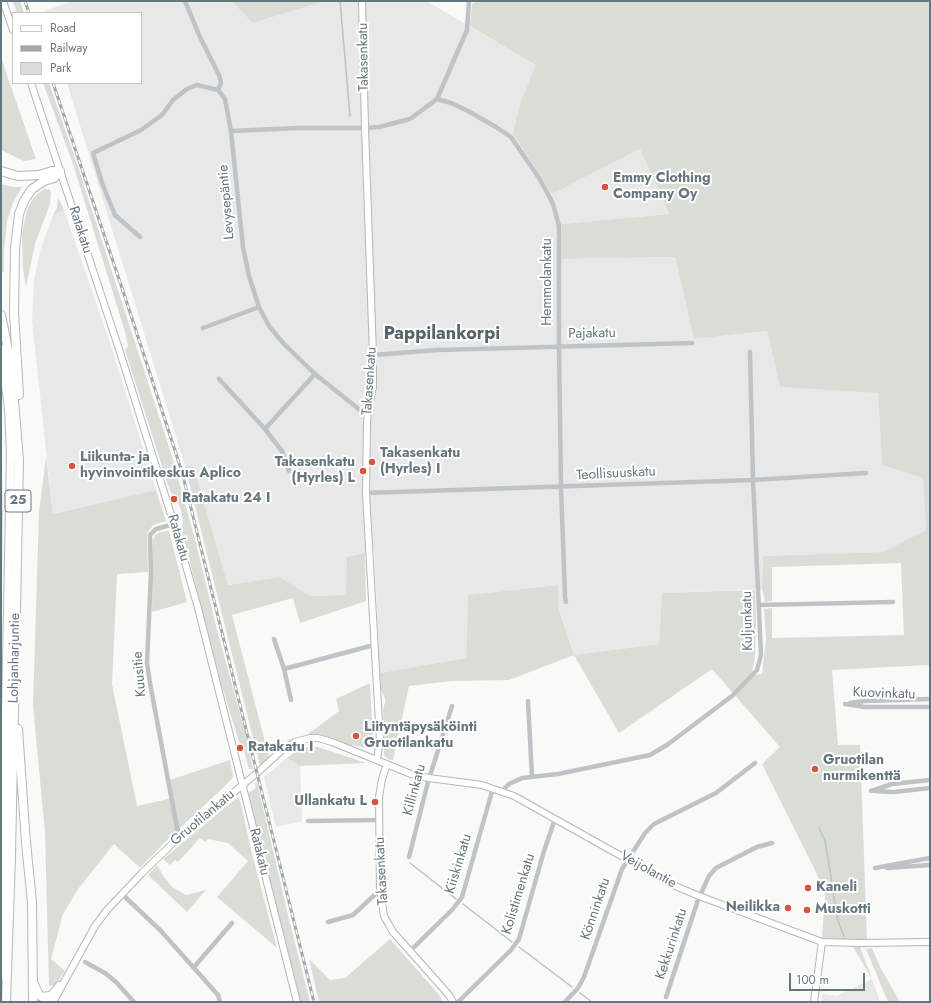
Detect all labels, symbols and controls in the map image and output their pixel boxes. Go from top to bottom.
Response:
legend [12,12,142,84]
text: Road [50,19,76,37]
street label: Takasenkatu [355,23,373,91]
text: Railway [50,39,88,57]
text: Park [50,59,71,77]
street label: Levysepäntie [215,164,239,240]
place label: Emmy Clothing Company Oy [613,171,711,204]
marker: Emmy Clothing Company Oy [600,182,610,192]
street label: Ratakatu [65,204,95,256]
street label: Hemmolankatu [540,238,556,326]
district label: Pappilankorpi [384,324,500,346]
street label: Pajakatu [568,325,616,343]
street label: Takasenkatu [359,346,381,416]
place label: Takasenkatu (Hyrles) I [380,446,460,478]
place label: Liikunta- ja hyvinvointikeskus Aplico [80,450,241,482]
place label: Takasenkatu (Hyrles) L [275,455,355,488]
marker: Takasenkatu (Hyrles) I [367,457,377,467]
marker: Liikunta- ja hyvinvointikeskus Aplico [67,461,77,471]
street label: Teollisuuskatu [576,464,656,484]
marker: Takasenkatu (Hyrles) L [358,466,368,476]
road number: 25 [5,490,31,512]
place label: Ratakatu 24 I [182,491,271,507]
marker: Ratakatu 24 I [169,494,179,504]
street label: Ratakatu [163,512,193,564]
street label: Kuljunkatu [739,591,757,651]
street label: Lohjanharjuntie [6,613,24,703]
street label: Kuusitie [130,651,150,697]
street label: Kuovinkatu [852,685,916,703]
place label: Liityntäpysäköinti Gruotilankatu [364,720,477,752]
marker: Liityntäpysäköinti Gruotilankatu [351,731,361,741]
place label: Ratakatu I [248,740,313,756]
marker: Ratakatu I [235,743,245,753]
place label: Gruotilan nurmikenttä [823,753,901,786]
street label: Killinkatu [400,762,430,818]
marker: Gruotilan nurmikenttä [810,764,820,774]
street label: Gruotilankatu [168,786,238,850]
place label: Ullankatu L [294,794,367,810]
marker: Ullankatu L [370,797,380,807]
street label: Ratakatu [245,827,273,877]
street label: Kiiskinkatu [442,832,476,896]
street label: Takasenkatu [372,836,392,906]
street label: Veijolantie [617,848,679,892]
street label: Kolistimenkatu [499,852,539,936]
street label: Könninkatu [578,876,614,942]
place label: Kaneli [816,880,857,896]
marker: Kaneli [803,883,813,893]
place label: Neilikka [726,900,780,916]
place label: Muskotti [815,902,871,918]
marker: Neilikka [783,903,793,913]
marker: Muskotti [802,905,812,915]
street label: Kekkurinkatu [653,906,691,982]
scale bar [791,965,867,991]
text: 100 m [796,971,829,989]

